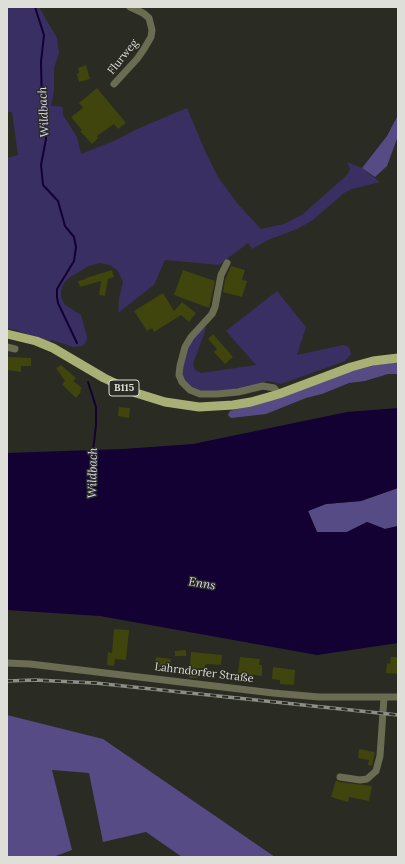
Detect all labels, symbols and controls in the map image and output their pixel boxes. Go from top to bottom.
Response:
street label: Flurweg [105,37,141,77]
water label: Wildbach [35,86,53,138]
road number: B115 [109,380,139,396]
water label: Wildbach [85,447,101,499]
water label: Enns [187,575,217,593]
street label: Lahrndorfer Straße [154,660,254,686]

